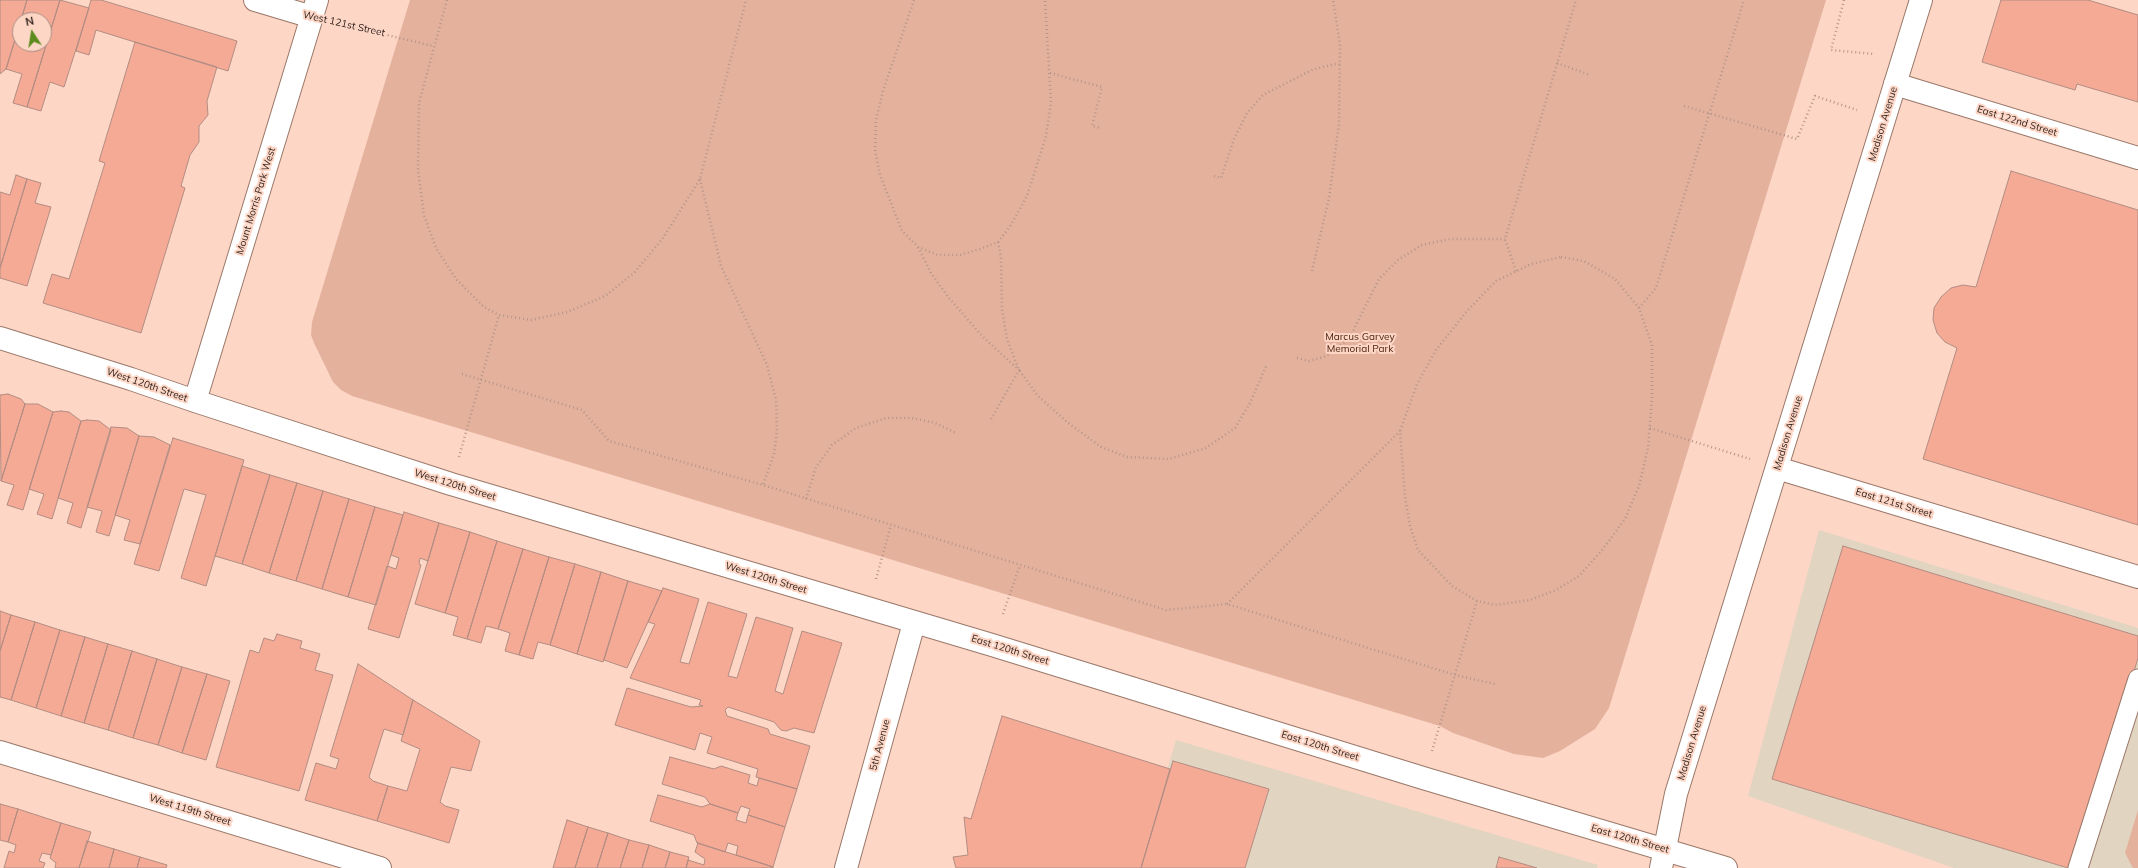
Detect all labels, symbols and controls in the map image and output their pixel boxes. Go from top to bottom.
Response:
street label: West 121st Street [302,9,386,39]
north arrow [12,12,52,52]
text: N [24,14,35,29]
street label: Madison Avenue [1866,85,1900,163]
street label: East 122nd Street [1976,103,2058,139]
street label: Mount Morris Park West [234,146,278,256]
park label: Marcus Garvey Memorial Park [1325,331,1395,354]
street label: West 120th Street [105,366,189,404]
street label: Madison Avenue [1771,394,1805,472]
street label: West 120th Street [413,467,497,503]
street label: East 121st Street [1854,486,1934,520]
street label: West 120th Street [724,560,808,596]
street label: East 120th Street [970,633,1050,667]
street label: Madison Avenue [1675,704,1709,782]
street label: 5th Avenue [867,718,893,772]
street label: East 120th Street [1280,729,1360,763]
street label: West 119th Street [148,792,232,828]
street label: East 120th Street [1590,822,1670,856]

